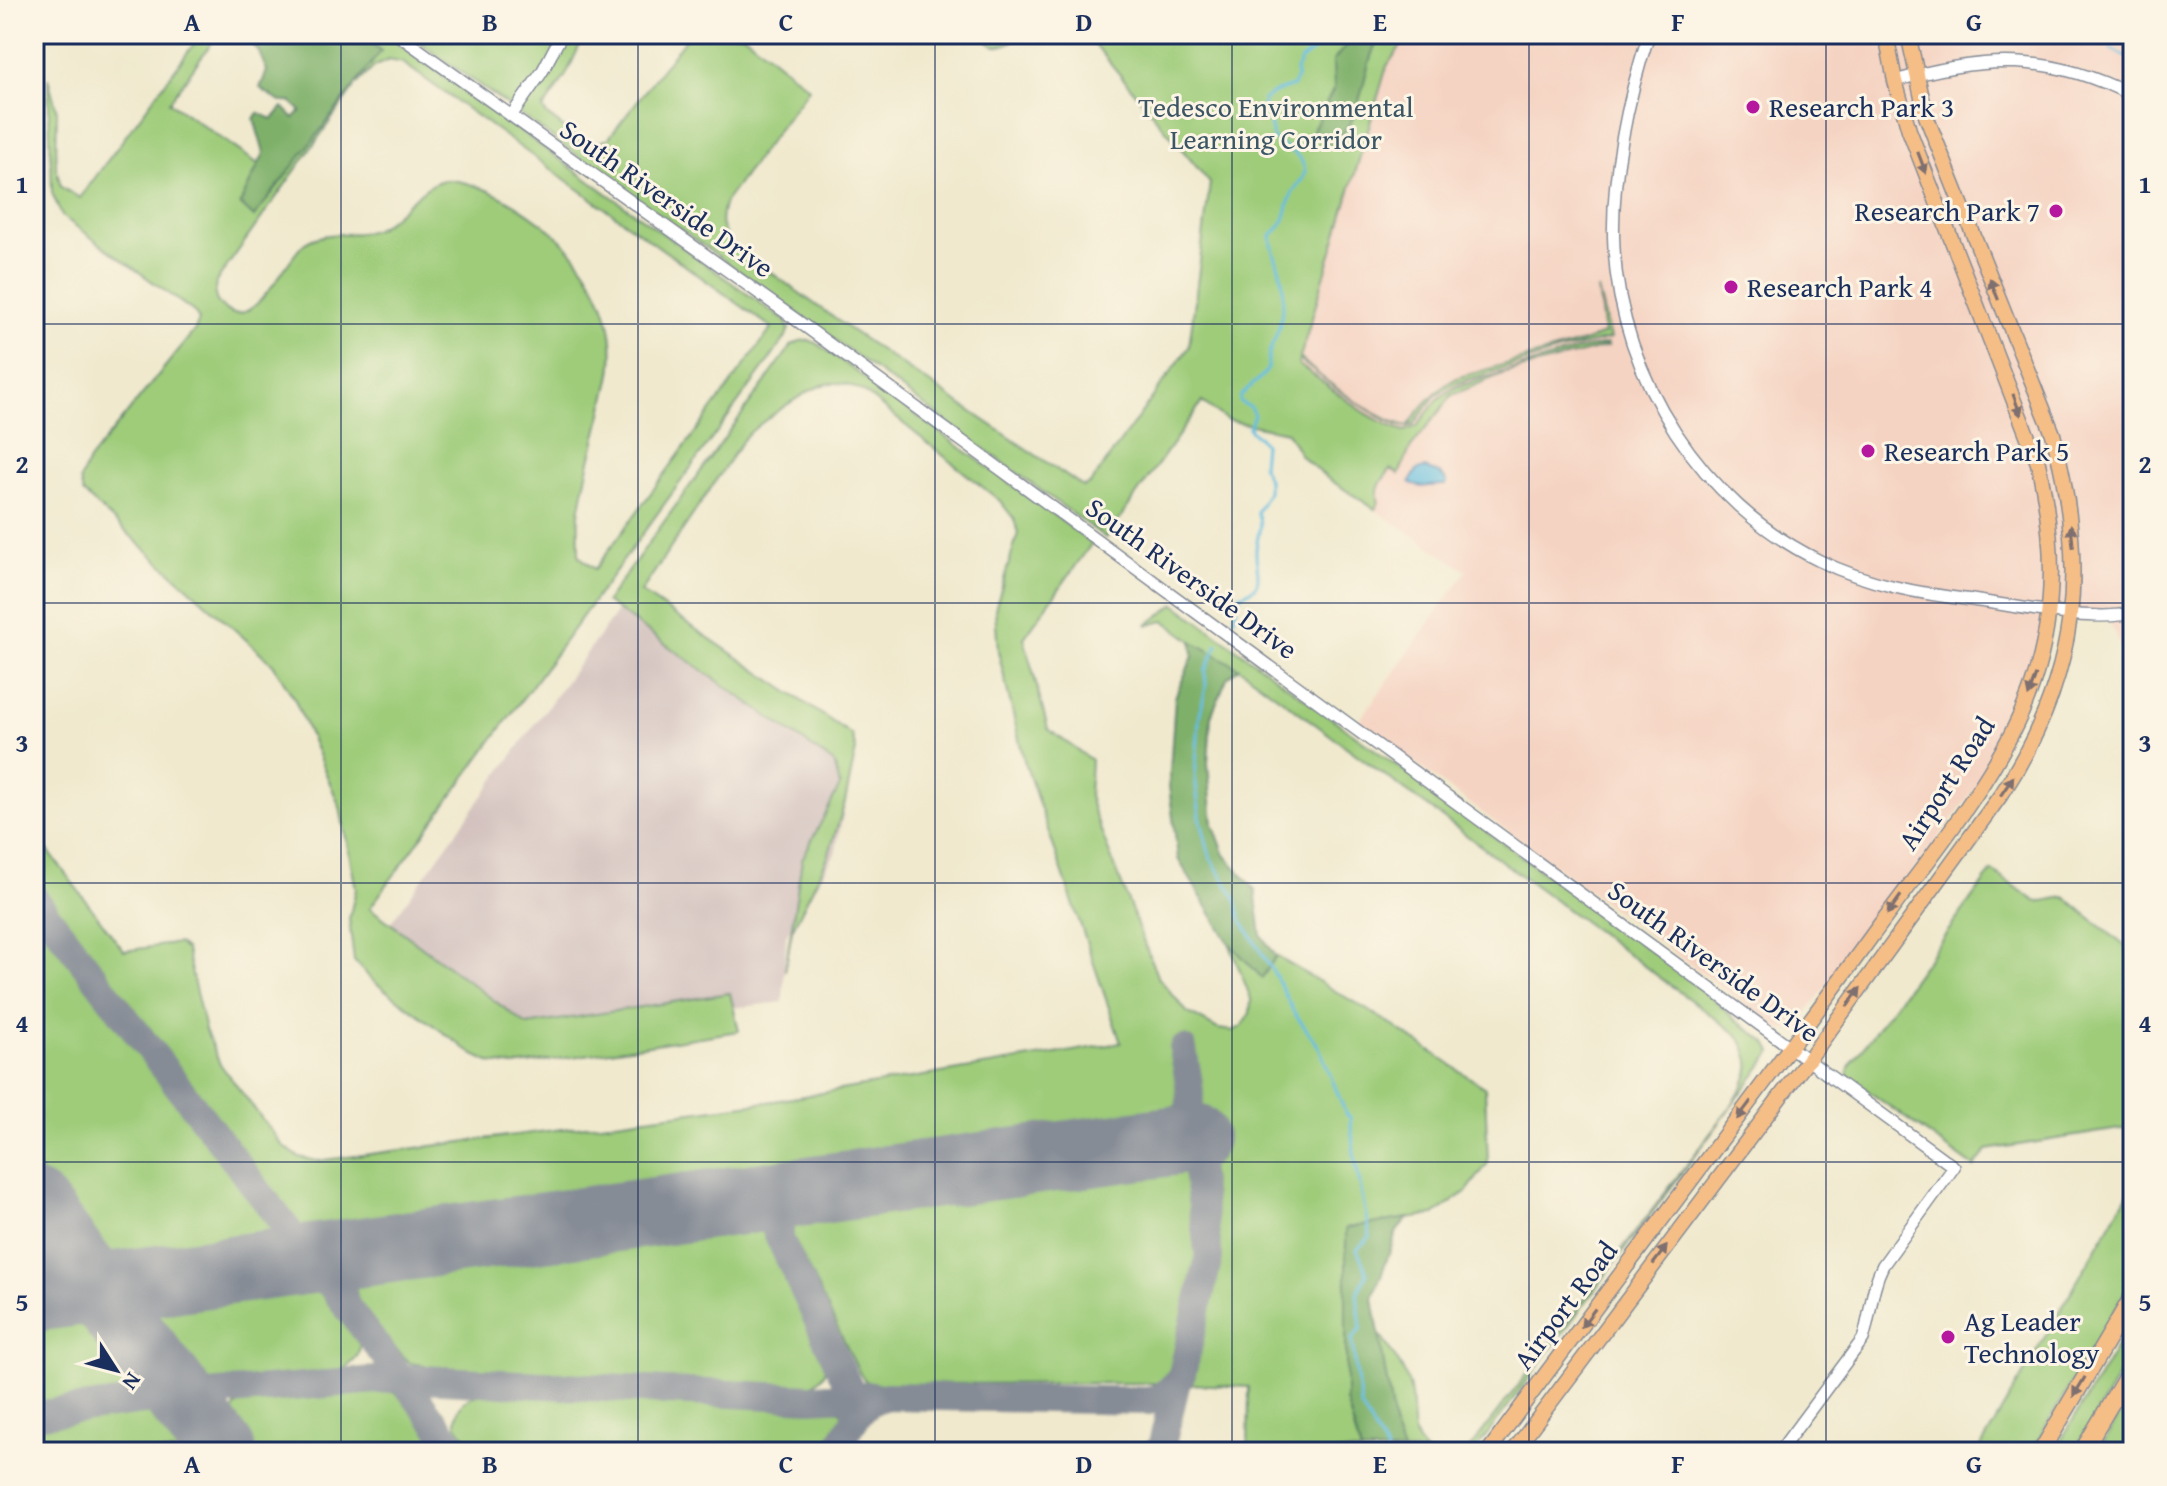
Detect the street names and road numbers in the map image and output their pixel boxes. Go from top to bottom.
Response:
street label: South Riverside Drive [552,108,783,287]
street label: South Riverside Drive [1078,487,1307,668]
street label: Airport Road [1887,708,2004,858]
street label: South Riverside Drive [1600,870,1829,1051]
street label: Airport Road [1503,1232,1627,1378]

